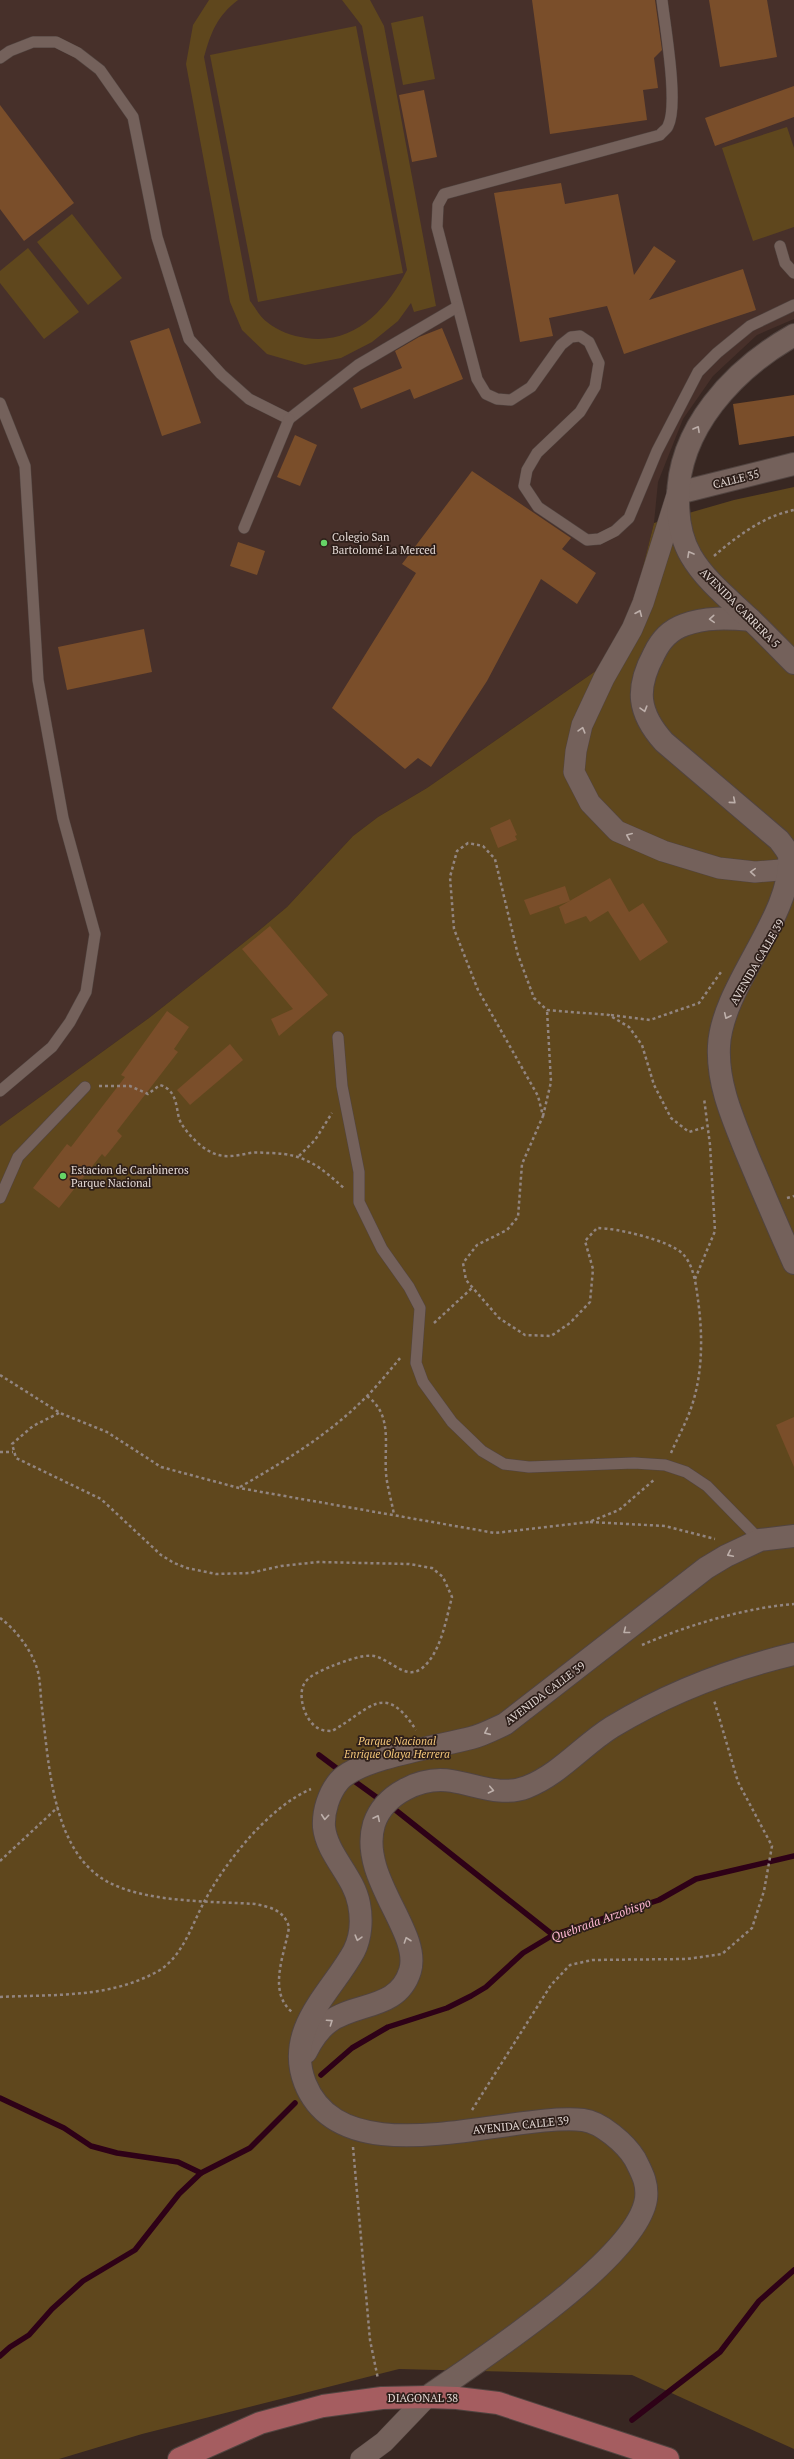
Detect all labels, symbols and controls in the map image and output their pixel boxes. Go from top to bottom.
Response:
one-way arrow [692,426,699,433]
street label: CALLE 35 [711,466,761,492]
place label: Colegio San Bartolomé La Merced [332,530,436,557]
marker: Colegio San Bartolomé La Merced [319,538,329,548]
one-way arrow [688,551,695,558]
street label: AVENIDA CARRERA 5 [697,565,783,651]
one-way arrow [634,610,642,618]
one-way arrow [709,615,715,624]
one-way arrow [639,706,648,713]
one-way arrow [577,726,586,733]
one-way arrow [729,796,736,803]
one-way arrow [626,833,633,841]
one-way arrow [750,867,756,876]
street label: AVENIDA CALLE 39 [727,917,787,1007]
one-way arrow [724,1011,732,1019]
place label: Estacion de Carabineros Parque Nacional [71,1163,189,1190]
marker: Estacion de Carabineros Parque Nacional [58,1171,68,1181]
one-way arrow [727,1549,734,1557]
one-way arrow [623,1626,630,1633]
street label: AVENIDA CALLE 39 [502,1658,588,1728]
one-way arrow [484,1727,492,1735]
park label: Parque Nacional Enrique Olaya Herrera [343,1734,450,1761]
one-way arrow [488,1785,494,1793]
one-way arrow [321,1814,330,1820]
one-way arrow [372,1815,380,1823]
water label: Quebrada Arzobispo [549,1894,653,1945]
one-way arrow [354,1934,363,1941]
one-way arrow [403,1937,412,1944]
one-way arrow [326,2020,333,2027]
street label: AVENIDA CALLE 39 [472,2113,570,2137]
street label: DIAGONAL 38 [388,2391,458,2405]

